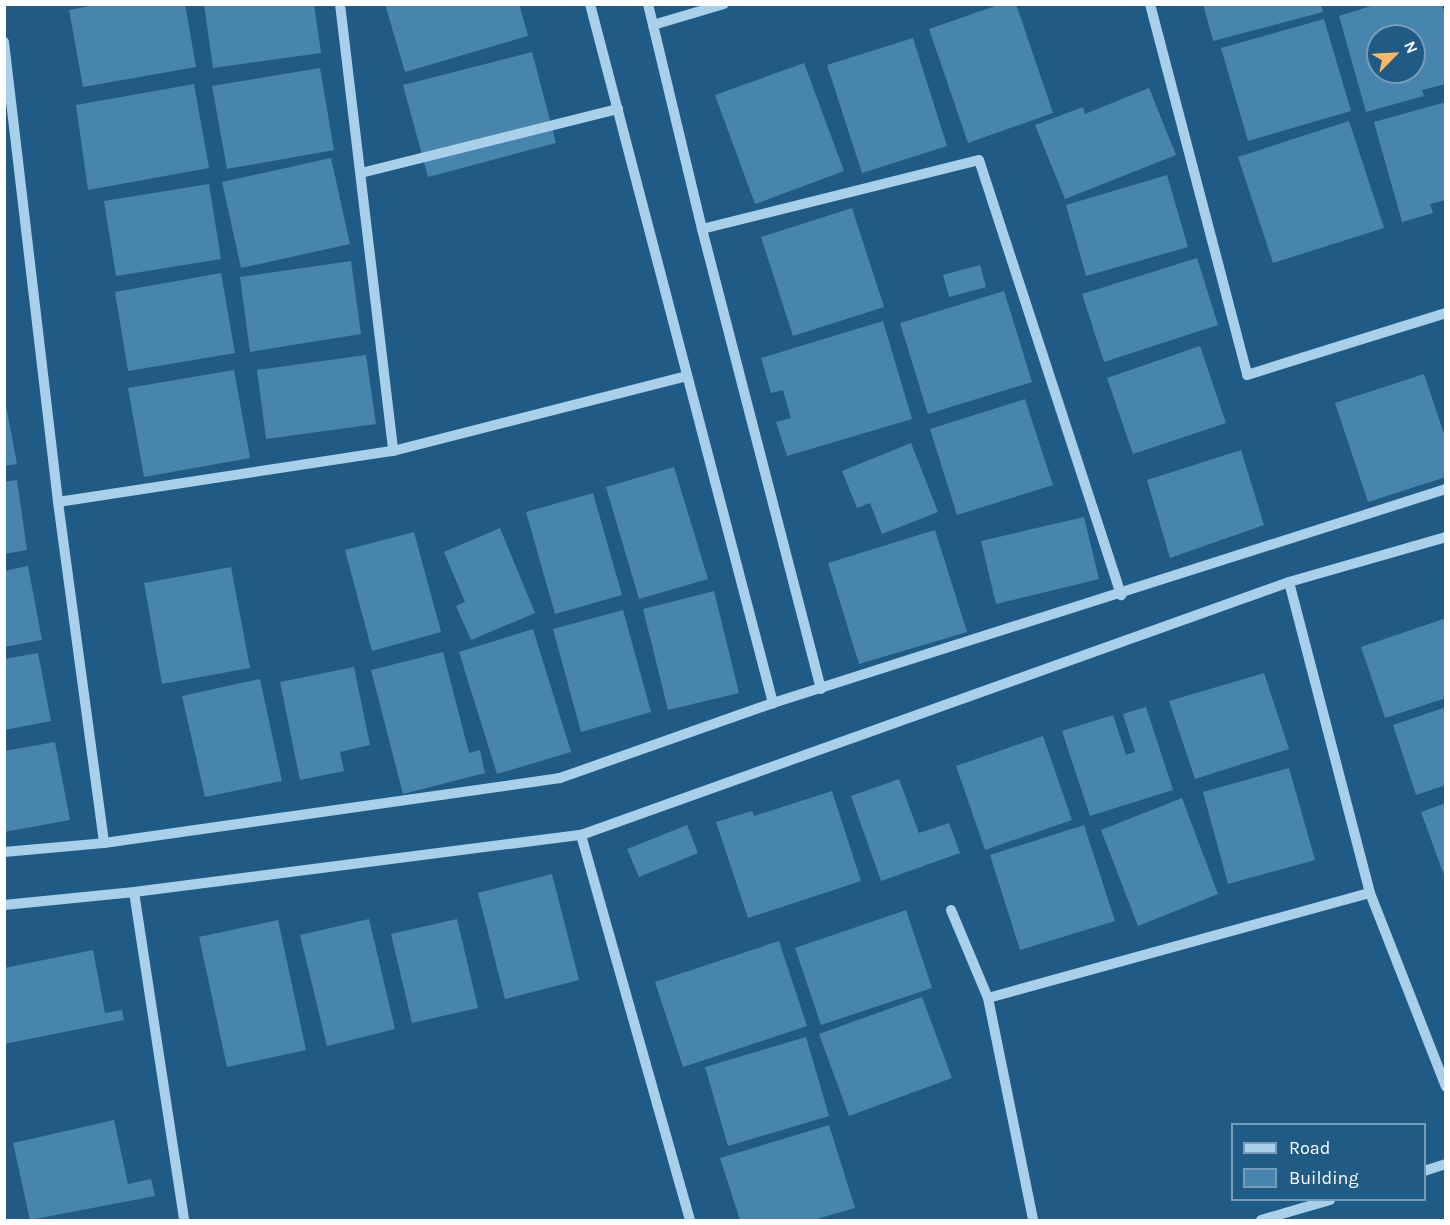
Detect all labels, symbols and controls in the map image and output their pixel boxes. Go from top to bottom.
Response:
north arrow [1366,24,1426,84]
text: N [1400,38,1422,56]
legend [1231,1123,1426,1201]
text: Road [1289,1137,1330,1159]
text: Building [1289,1167,1359,1189]

